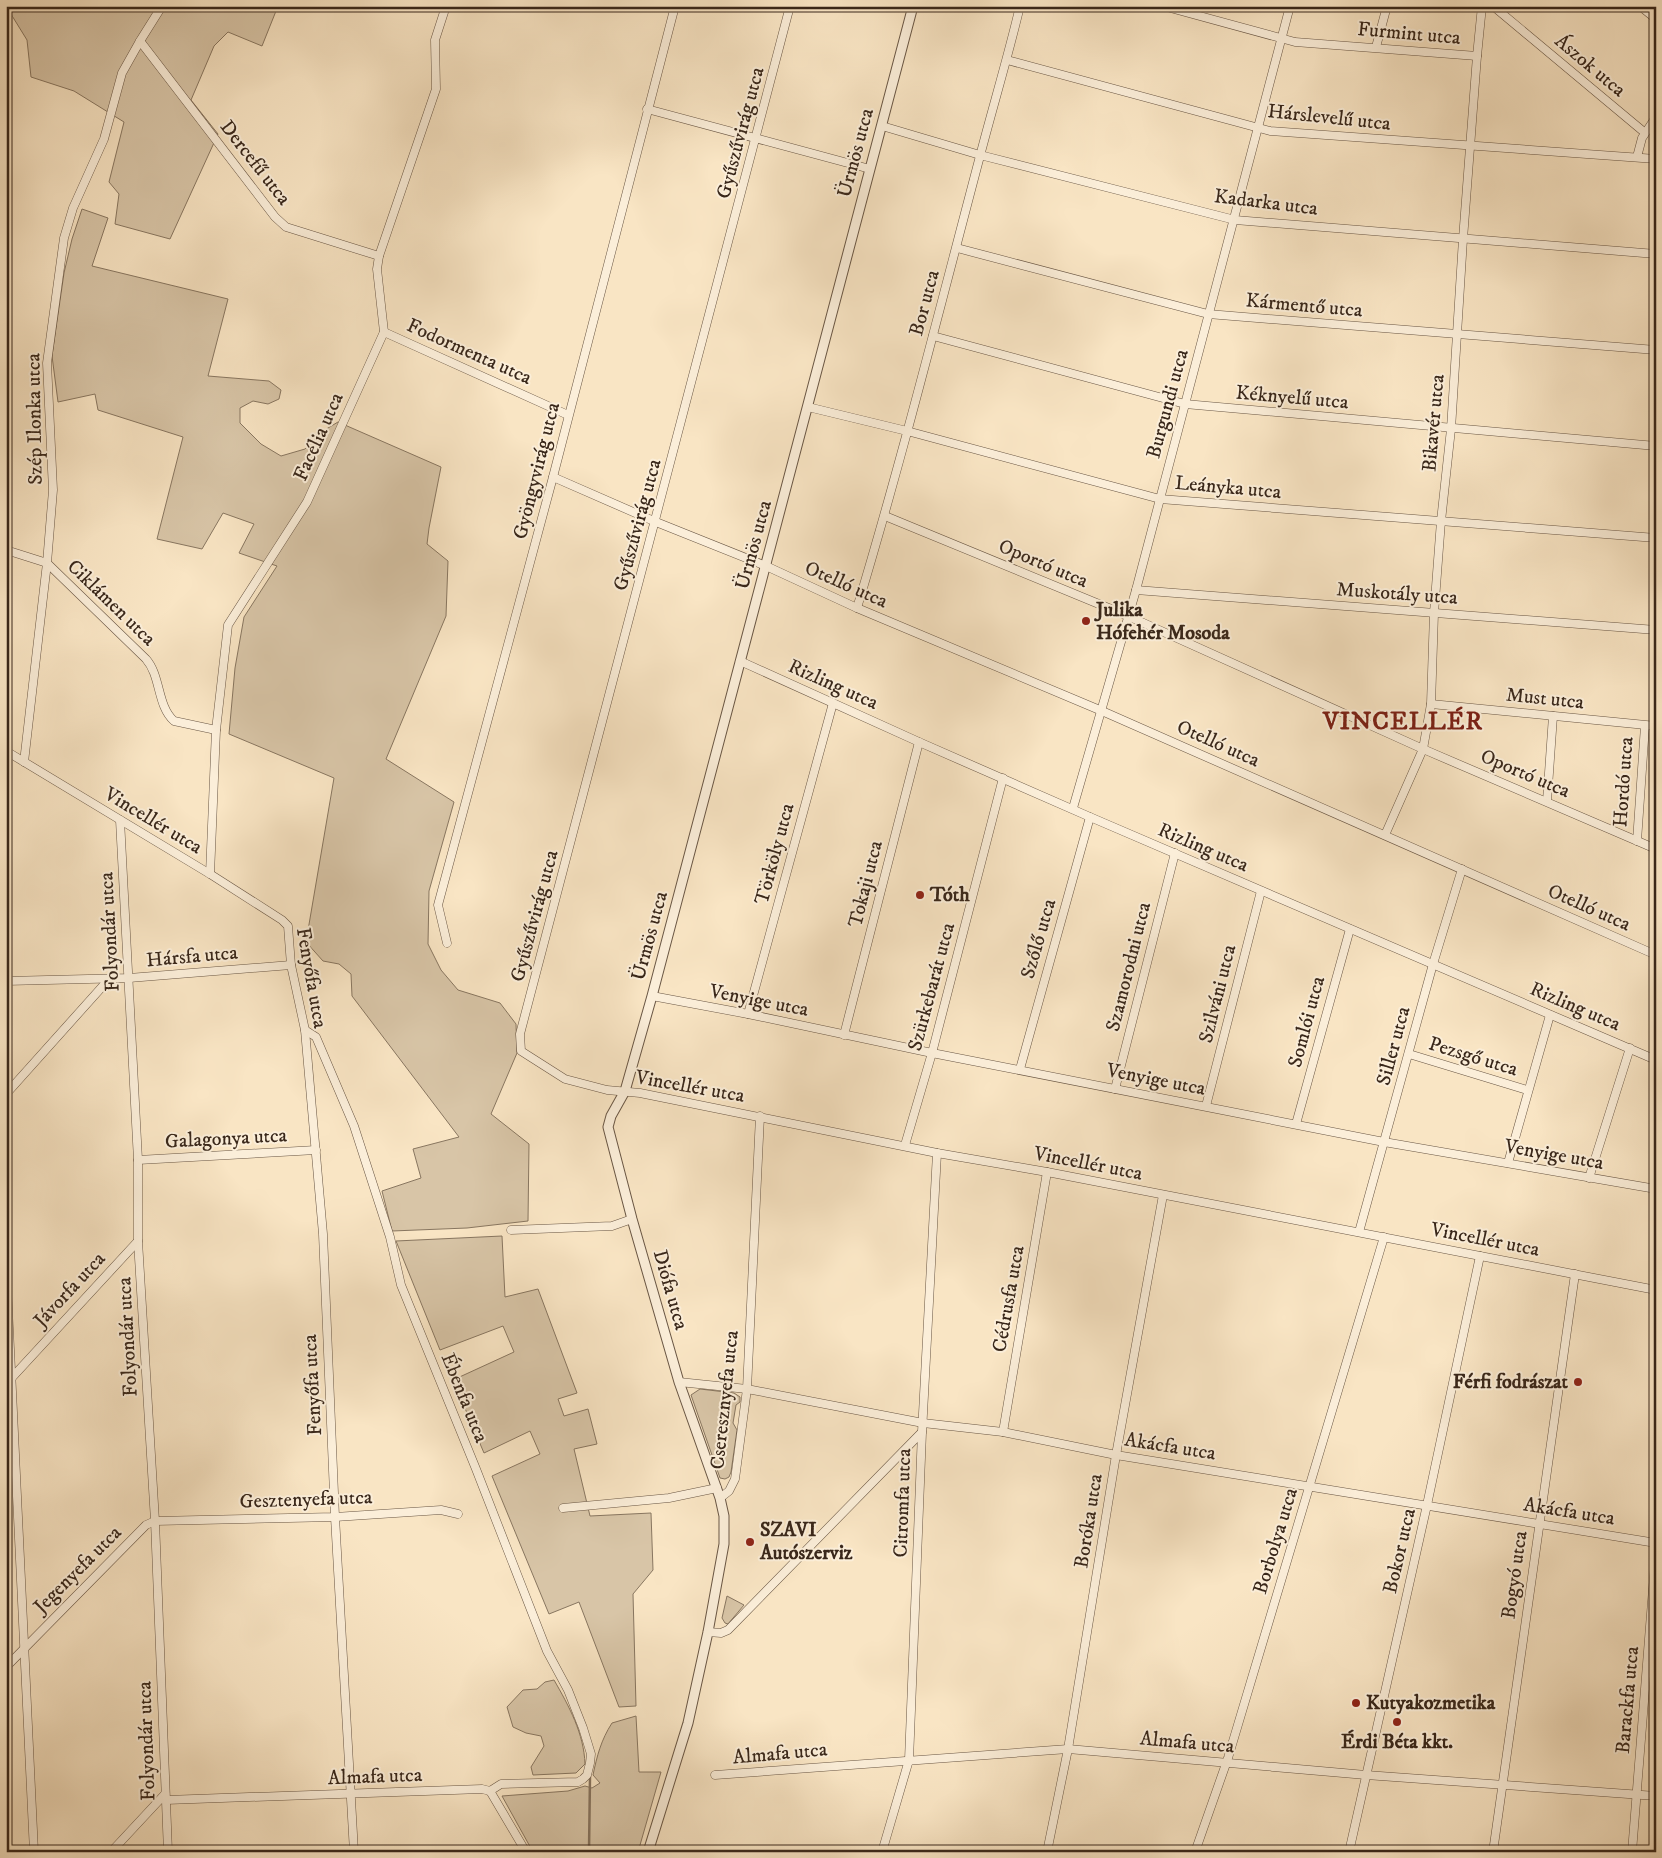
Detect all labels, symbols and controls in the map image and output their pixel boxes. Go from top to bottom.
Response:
street label: Furmint utca [1356,17,1462,51]
street label: Ászok utca [1549,28,1632,103]
street label: Gyűszűvirág utca [711,64,771,202]
street label: Hárslevelű utca [1266,99,1392,137]
street label: Ürmös utca [832,105,880,200]
street label: Dercefű utca [214,116,296,211]
street label: Kadarka utca [1213,184,1320,222]
street label: Bor utca [904,267,946,339]
street label: Kármentő utca [1245,288,1364,324]
street label: Fodormenta utca [403,313,536,391]
street label: Burgundi utca [1141,346,1195,461]
street label: Szép Ilonka utca [21,352,49,485]
street label: Bikavér utca [1417,373,1451,473]
street label: Kéknyelű utca [1235,381,1350,415]
street label: Facélia utca [288,388,350,485]
street label: Gyöngyvirág utca [508,400,566,542]
street label: Gyűszűvirág utca [608,456,668,594]
street label: Leányka utca [1174,471,1283,505]
street label: Ürmös utca [730,497,778,592]
street label: Oportó utca [994,534,1092,594]
street label: Ciklámen utca [61,554,161,652]
street label: Otelló utca [801,556,892,615]
street label: Muskotály utca [1336,577,1459,611]
place label: Julika Hófehér Mosoda [1094,598,1230,646]
marker: Julika Hófehér Mosoda [1080,615,1092,627]
street label: Rizling utca [784,654,882,716]
street label: Must utca [1505,682,1586,716]
district label: VINCELLÉR [1322,706,1483,737]
street label: Otelló utca [1173,715,1264,774]
street label: Hordó utca [1608,735,1640,828]
street label: Oportó utca [1476,744,1574,804]
street label: Vincellér utca [99,781,207,860]
street label: Törköly utca [749,800,801,907]
street label: Rizling utca [1154,818,1253,878]
street label: Tokaji utca [843,838,889,930]
street label: Gyűszűvirág utca [505,847,565,985]
street label: Folyondár utca [94,871,126,993]
street label: Otelló utca [1544,879,1635,938]
place label: Tóth [929,883,970,908]
street label: Ürmös utca [626,888,674,983]
marker: Tóth [914,889,926,901]
street label: Szőlő utca [1016,896,1062,982]
street label: Szamorodni utca [1101,899,1157,1034]
street label: Szürkebarát utca [903,920,961,1054]
street label: Fenyőfa utca [290,926,332,1031]
street label: Hársfa utca [145,941,239,973]
street label: Szilváni utca [1194,942,1242,1046]
street label: Somlói utca [1283,973,1331,1070]
street label: Rizling utca [1526,977,1625,1037]
street label: Venyige utca [706,979,811,1023]
street label: Siller utca [1371,1003,1417,1088]
street label: Pezsgő utca [1425,1032,1521,1083]
street label: Venyige utca [1103,1058,1208,1102]
street label: Vincellér utca [633,1065,747,1109]
street label: Galagonya utca [164,1123,288,1155]
street label: Venyige utca [1501,1134,1606,1176]
street label: Vincellér utca [1031,1141,1145,1187]
street label: Vincellér utca [1428,1217,1542,1263]
street label: Cédrusfa utca [987,1243,1031,1354]
street label: Jávorfa utca [27,1247,112,1334]
street label: Diófa utca [647,1247,693,1333]
street label: Folyondár utca [112,1276,144,1398]
street label: Cseresznyefa utca [705,1329,745,1471]
street label: Fenyőfa utca [298,1333,328,1436]
street label: Ébenfa utca [435,1349,493,1447]
place label: Férfi fodrászat [1453,1370,1569,1395]
marker: Férfi fodrászat [1572,1376,1584,1388]
street label: Akácfa utca [1123,1427,1218,1467]
street label: Citromfa utca [889,1447,917,1558]
street label: Boróka utca [1069,1471,1109,1570]
street label: Borbolya utca [1248,1484,1304,1597]
street label: Gesztenyefa utca [239,1485,373,1515]
street label: Akácfa utca [1522,1492,1617,1532]
street label: Bokor utca [1378,1506,1422,1596]
place label: SZAVI Autószerviz [759,1518,853,1566]
street label: Jegenyefa utca [27,1520,128,1621]
street label: Bogyó utca [1496,1529,1534,1621]
marker: SZAVI Autószerviz [744,1536,756,1548]
street label: Barackfa utca [1611,1645,1645,1755]
street label: Folyondár utca [132,1680,162,1801]
place label: Kutyakozmetika [1366,1691,1496,1716]
marker: Kutyakozmetika [1350,1697,1362,1709]
marker: Érdi Béta kkt. [1391,1716,1403,1728]
street label: Almafa utca [1139,1726,1236,1760]
place label: Érdi Béta kkt. [1341,1729,1453,1755]
street label: Almafa utca [732,1737,829,1771]
street label: Almafa utca [327,1763,423,1791]

